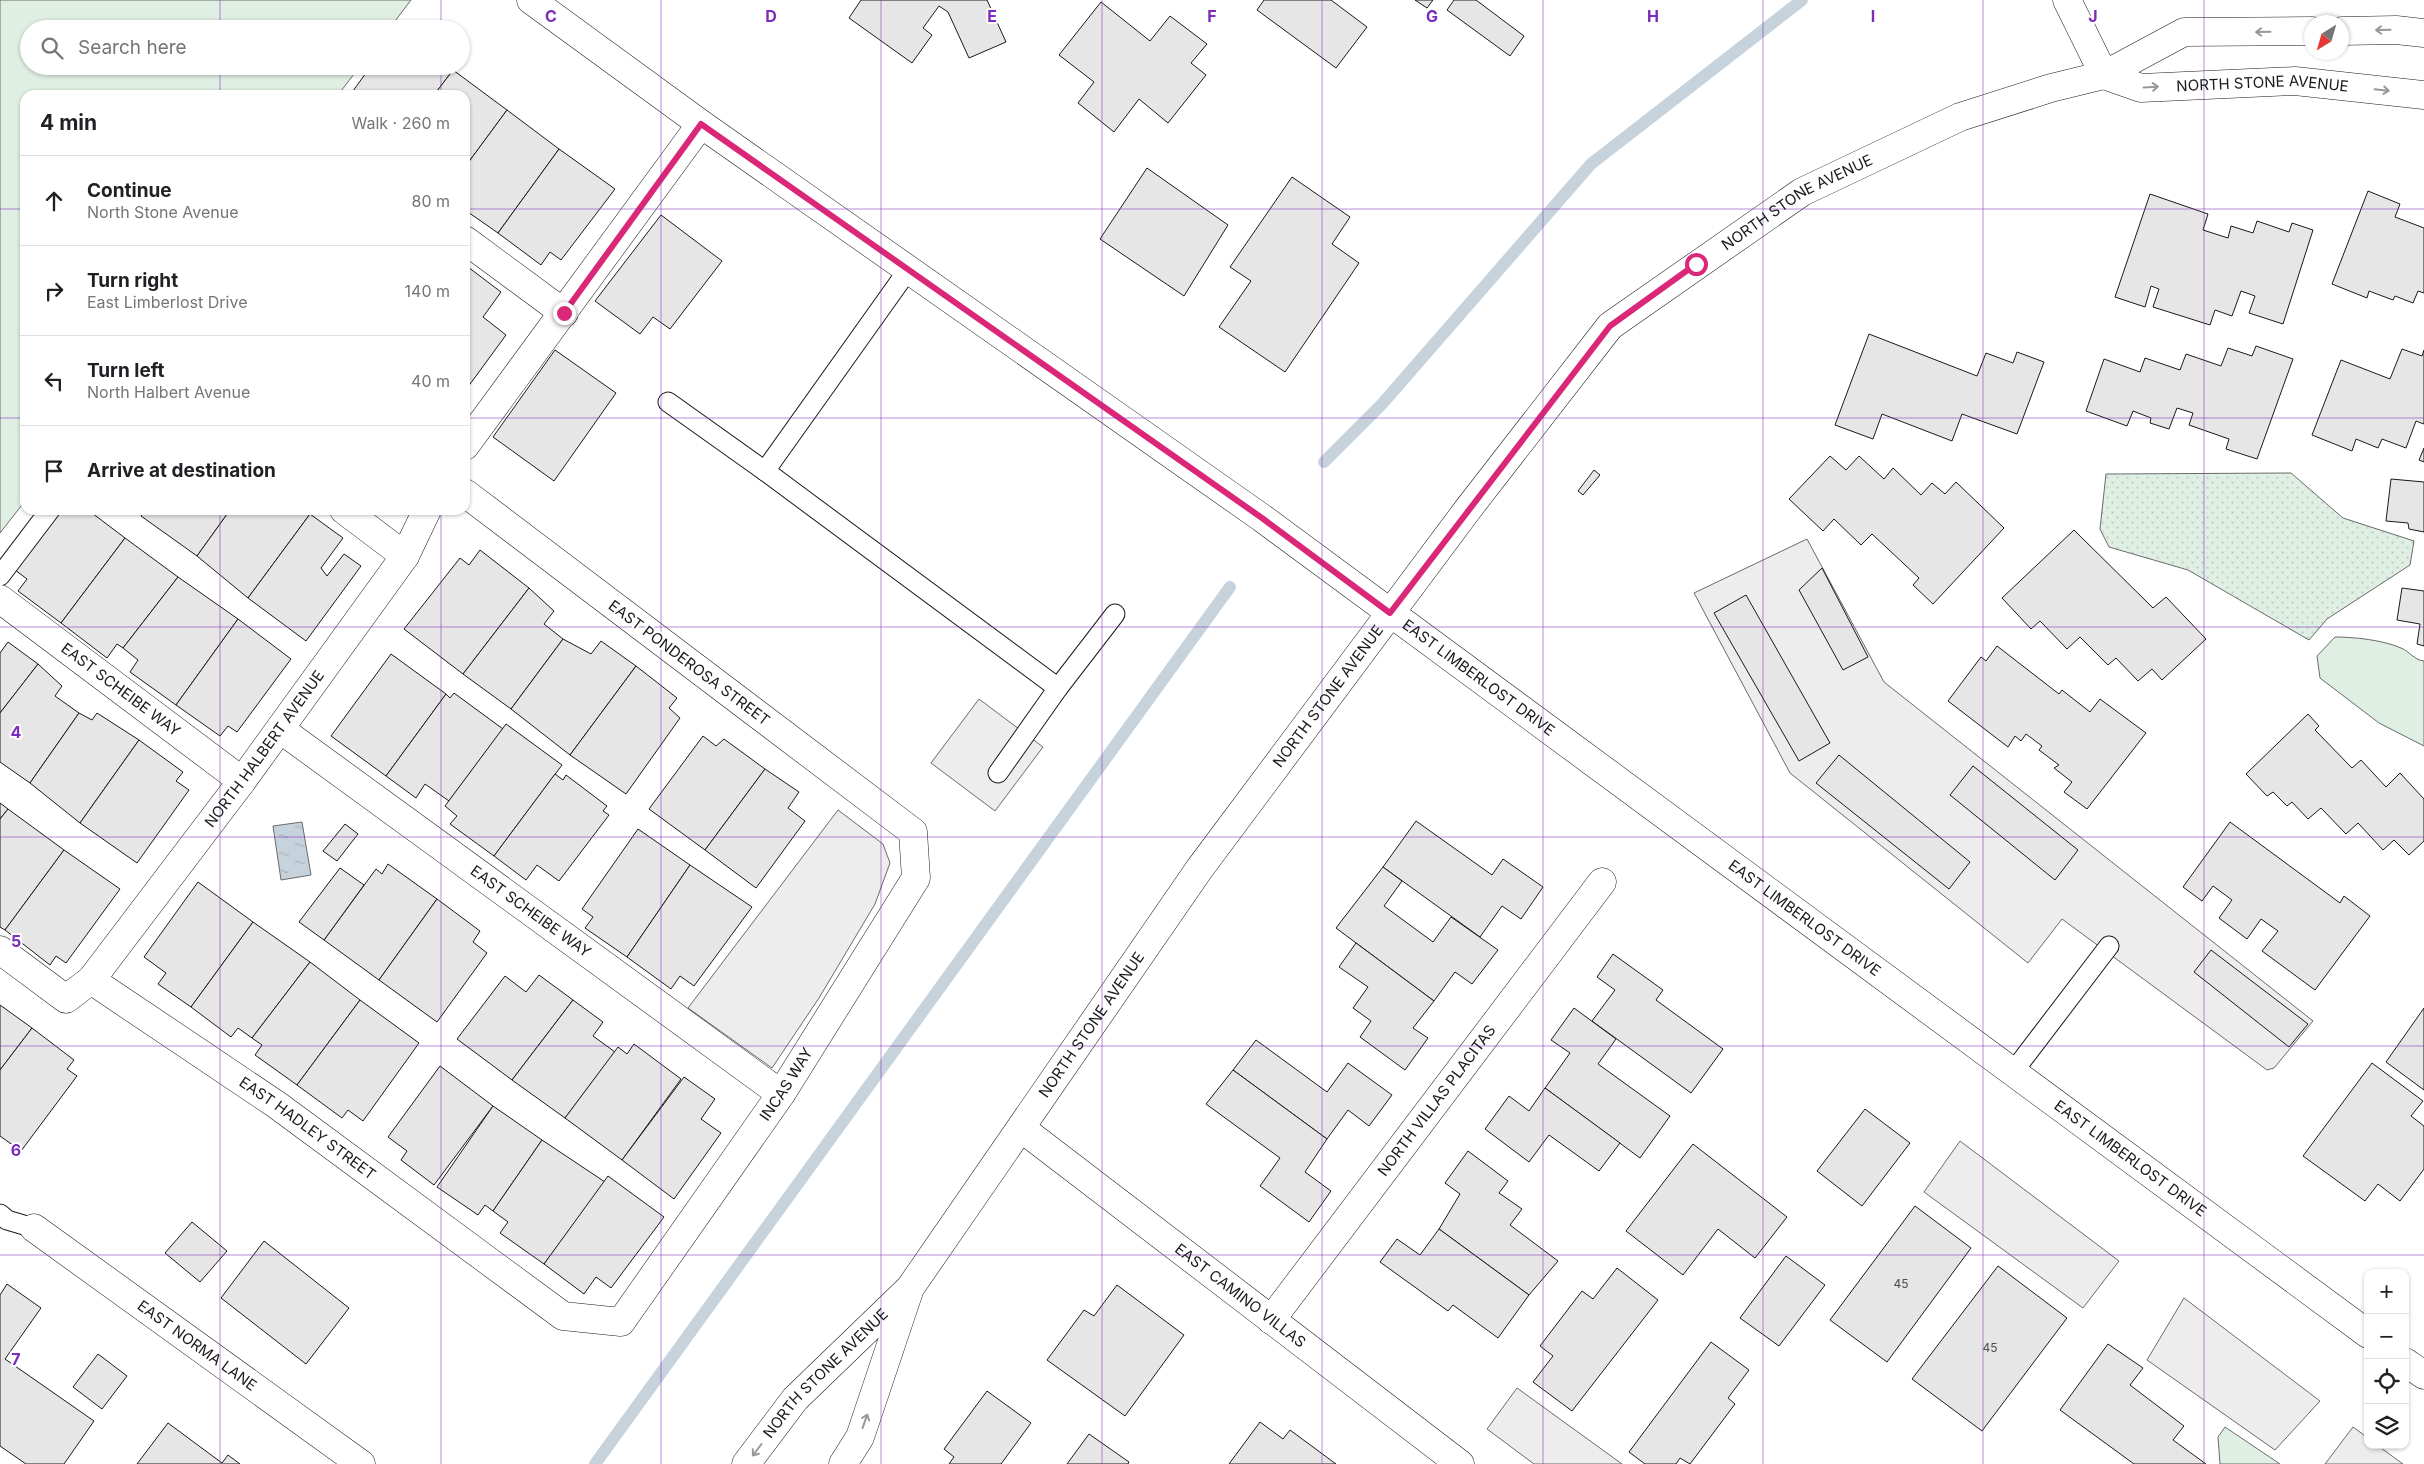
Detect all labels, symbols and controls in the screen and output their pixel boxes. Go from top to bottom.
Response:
text: C [545,6,557,26]
text: D [765,6,777,26]
text: E [987,6,997,26]
text: F [1207,6,1217,26]
text: G [1426,6,1438,26]
text: H [1647,6,1659,26]
text: I [1871,6,1875,26]
text: J [2088,6,2098,26]
north arrow [2304,15,2349,60]
search box [20,20,470,75]
one-way arrow [2375,26,2391,35]
one-way arrow [2255,27,2272,37]
icon: search [38,34,66,62]
text: Search here [78,36,187,59]
street label: NORTH STONE AVENUE [2176,71,2350,96]
one-way arrow [2142,83,2158,92]
one-way arrow [2374,85,2390,95]
text: 4 min [40,110,97,135]
text: Walk · 260 m [352,113,450,133]
street label: NORTH STONE AVENUE [1718,150,1875,254]
text: Continue [87,179,172,202]
icon: ahead [40,187,68,215]
text: 80 m [411,191,450,211]
text: North Stone Avenue [87,202,239,222]
route start [1685,253,1708,276]
text: Turn right [87,269,178,292]
icon: right [40,277,68,305]
text: 140 m [405,281,450,301]
text: East Limberlost Drive [87,292,247,312]
route end [553,302,576,325]
text: Turn left [87,359,165,382]
icon: left [40,367,68,395]
text: 40 m [411,371,450,391]
text: North Halbert Avenue [87,382,250,402]
icon: arrive [40,457,68,485]
text: Arrive at destination [87,459,276,482]
street label: EAST PONDEROSA STREET [605,596,774,729]
street label: EAST LIMBERLOST DRIVE [1399,615,1559,740]
street label: NORTH STONE AVENUE [1269,621,1387,771]
street label: EAST SCHEIBE WAY [58,638,184,740]
street label: NORTH HALBERT AVENUE [200,666,328,831]
text: 4 [11,722,22,742]
street label: EAST LIMBERLOST DRIVE [1725,855,1885,980]
street label: EAST SCHEIBE WAY [467,861,595,961]
text: 5 [11,931,21,951]
street label: NORTH STONE AVENUE [1034,948,1148,1101]
street label: NORTH VILLAS PLACITAS [1373,1021,1500,1180]
street label: INCAS WAY [755,1044,817,1124]
street label: EAST HADLEY STREET [236,1072,380,1184]
street label: EAST LIMBERLOST DRIVE [2051,1096,2210,1221]
text: 6 [11,1140,21,1160]
street label: EAST CAMINO VILLAS [1171,1239,1310,1351]
map controls [2364,1269,2409,1449]
button: + [2364,1269,2409,1314]
house number: 45 [1893,1276,1909,1291]
street label: EAST NORMA LANE [134,1296,261,1395]
street label: NORTH STONE AVENUE [759,1304,892,1442]
button: − [2364,1314,2409,1359]
house number: 45 [1982,1340,1998,1355]
text: 7 [11,1349,21,1369]
button: locate [2364,1359,2409,1404]
button: layers [2364,1404,2409,1449]
one-way arrow [861,1414,870,1430]
one-way arrow [751,1443,762,1456]

